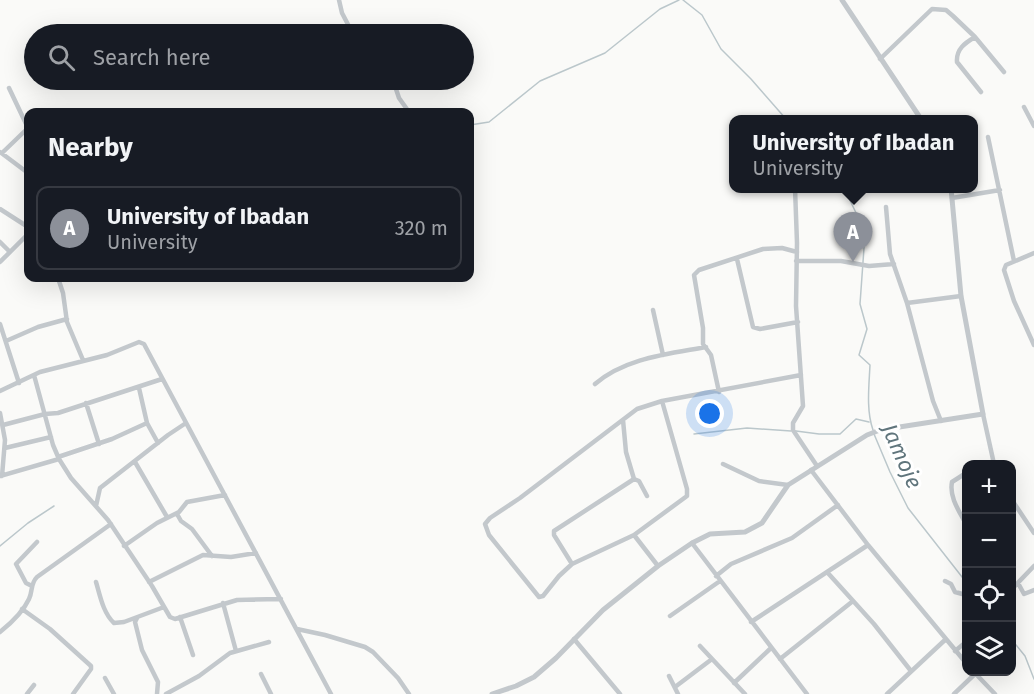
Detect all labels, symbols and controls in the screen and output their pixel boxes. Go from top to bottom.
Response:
search box [24,24,474,90]
icon: search [45,41,78,74]
text: Search here [93,44,211,71]
popup [729,115,978,193]
text: University of Ibadan [752,129,955,156]
text: Nearby [48,132,133,163]
text: University [752,156,843,180]
text: University of Ibadan [107,203,309,230]
pin: A [834,212,872,262]
text: A [64,216,75,240]
text: 320 m [395,216,448,240]
text: University [107,230,198,254]
your location [695,399,724,428]
water label: Jamoje [875,419,928,493]
map controls [962,460,1016,676]
button: + [962,460,1016,514]
button: − [962,514,1016,568]
button: locate [962,568,1016,622]
button: layers [962,622,1016,676]

